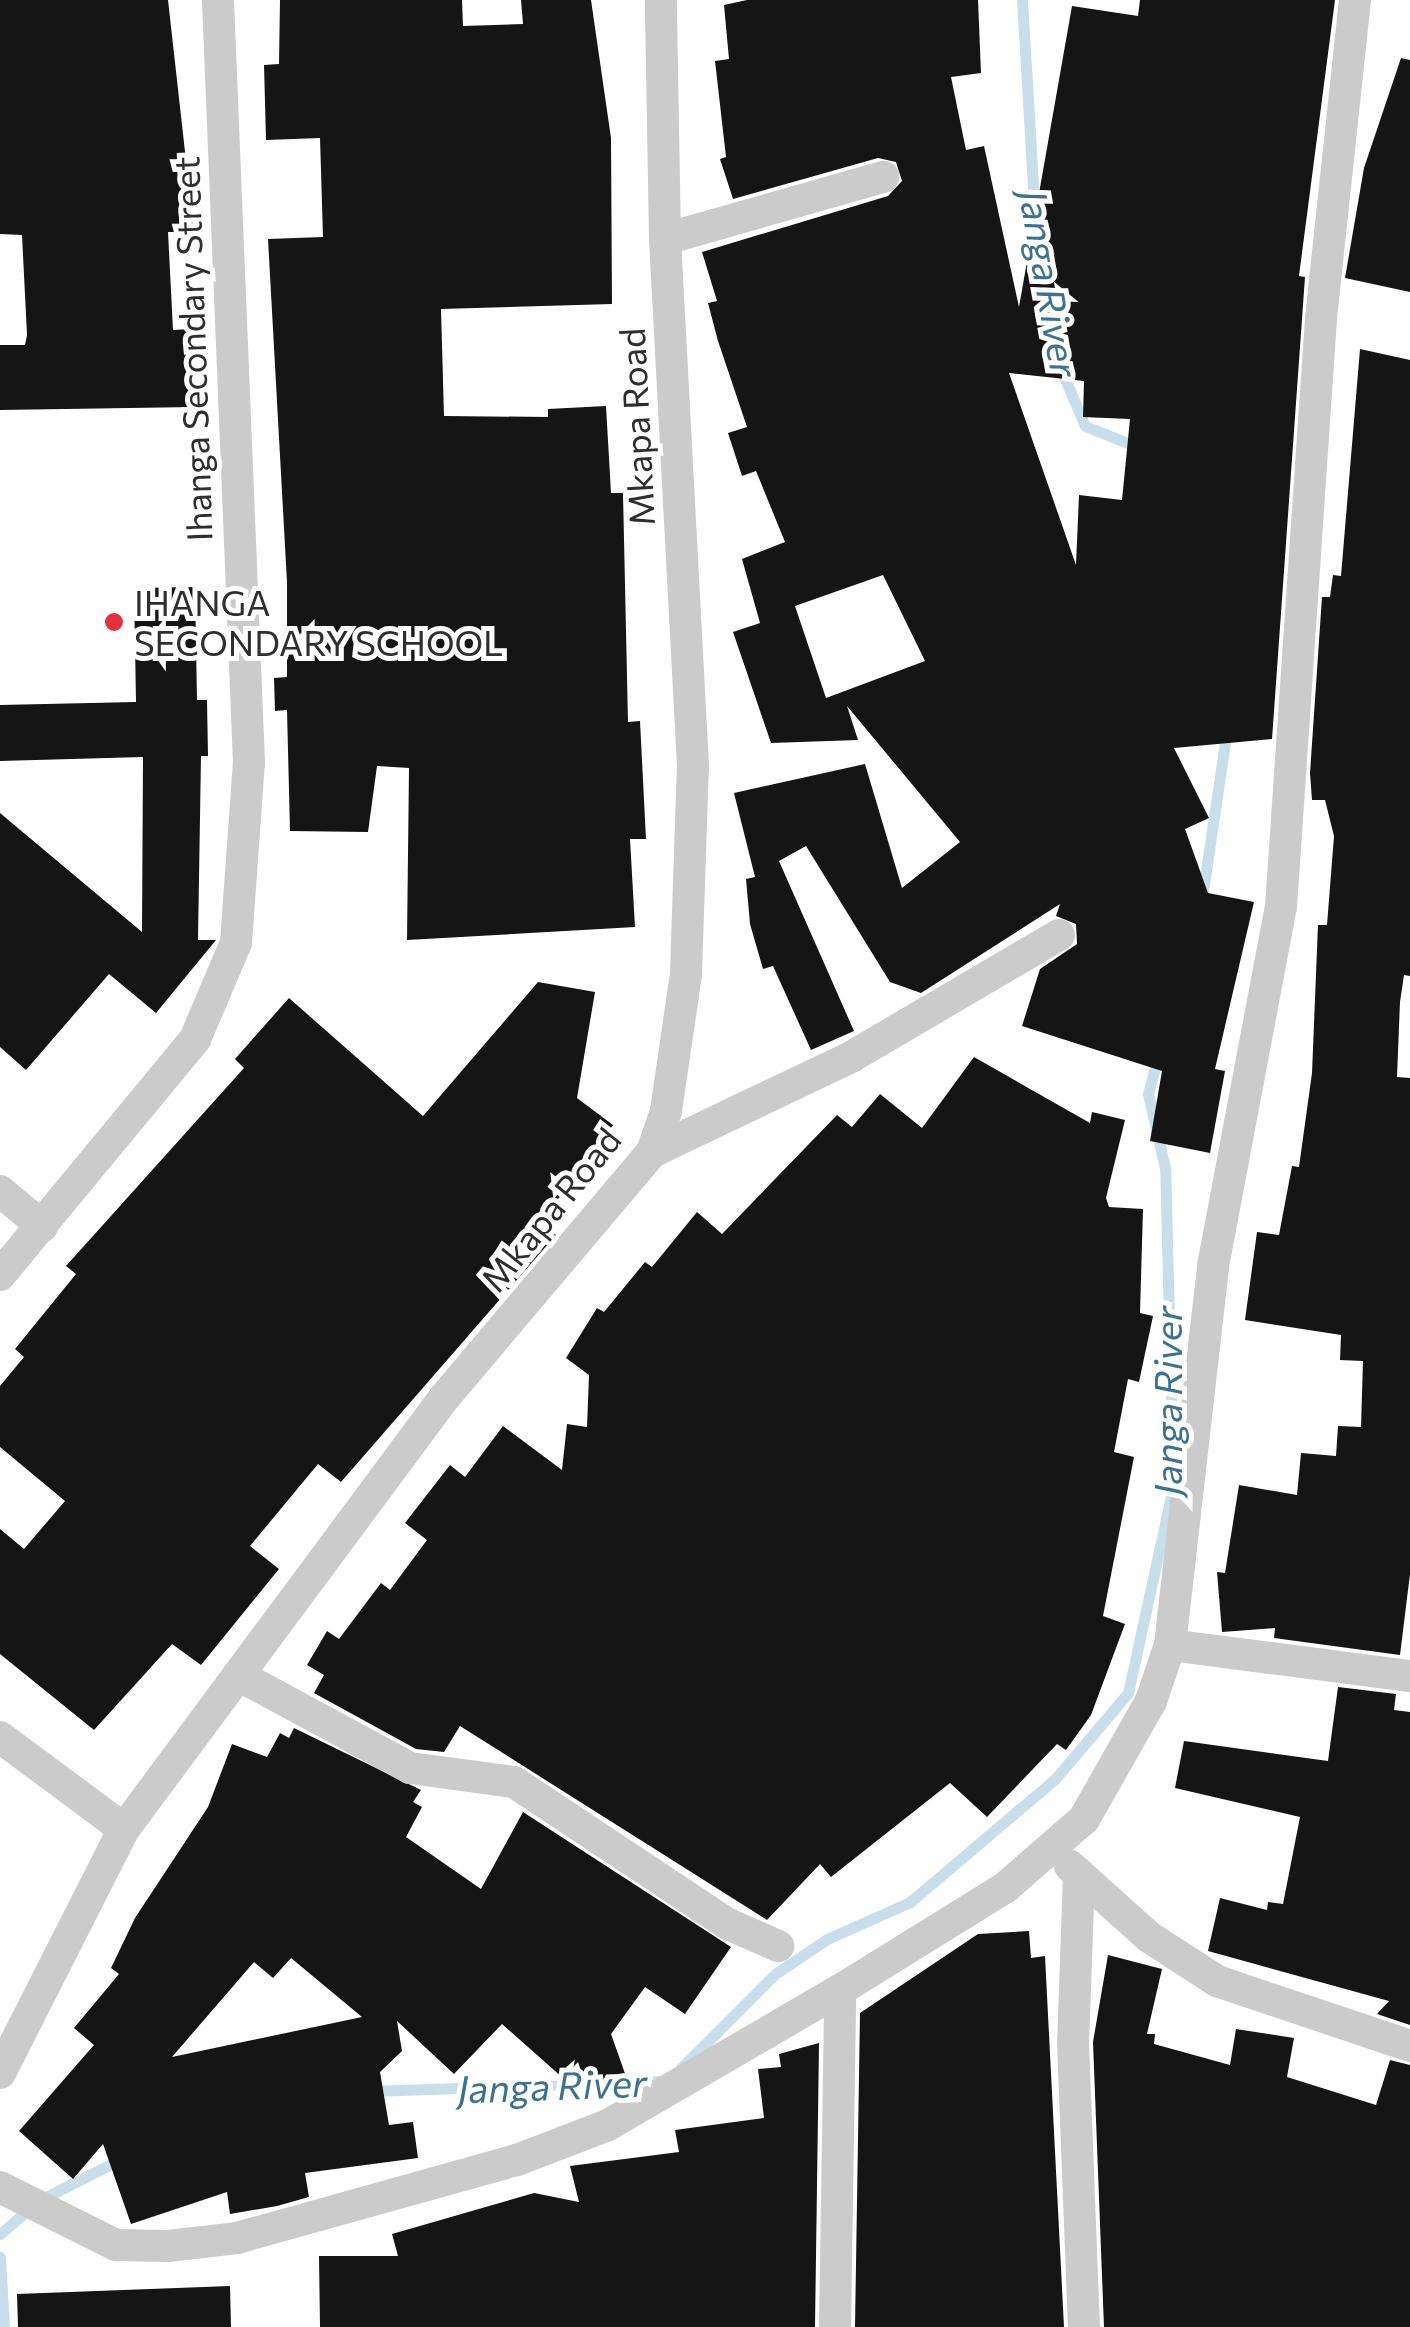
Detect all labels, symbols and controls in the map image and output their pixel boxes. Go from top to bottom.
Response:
street label: Ihanga Secondary Street [164,156,220,542]
water label: Janga River [1011,186,1089,380]
street label: Mkapa Road [610,327,662,527]
place label: IHANGA SECONDARY SCHOOL [134,581,503,663]
marker: IHANGA SECONDARY SCHOOL [103,611,125,633]
street label: Mkapa Road [471,1119,629,1299]
water label: Janga River [1144,1306,1190,1496]
water label: Janga River [456,2059,648,2111]

